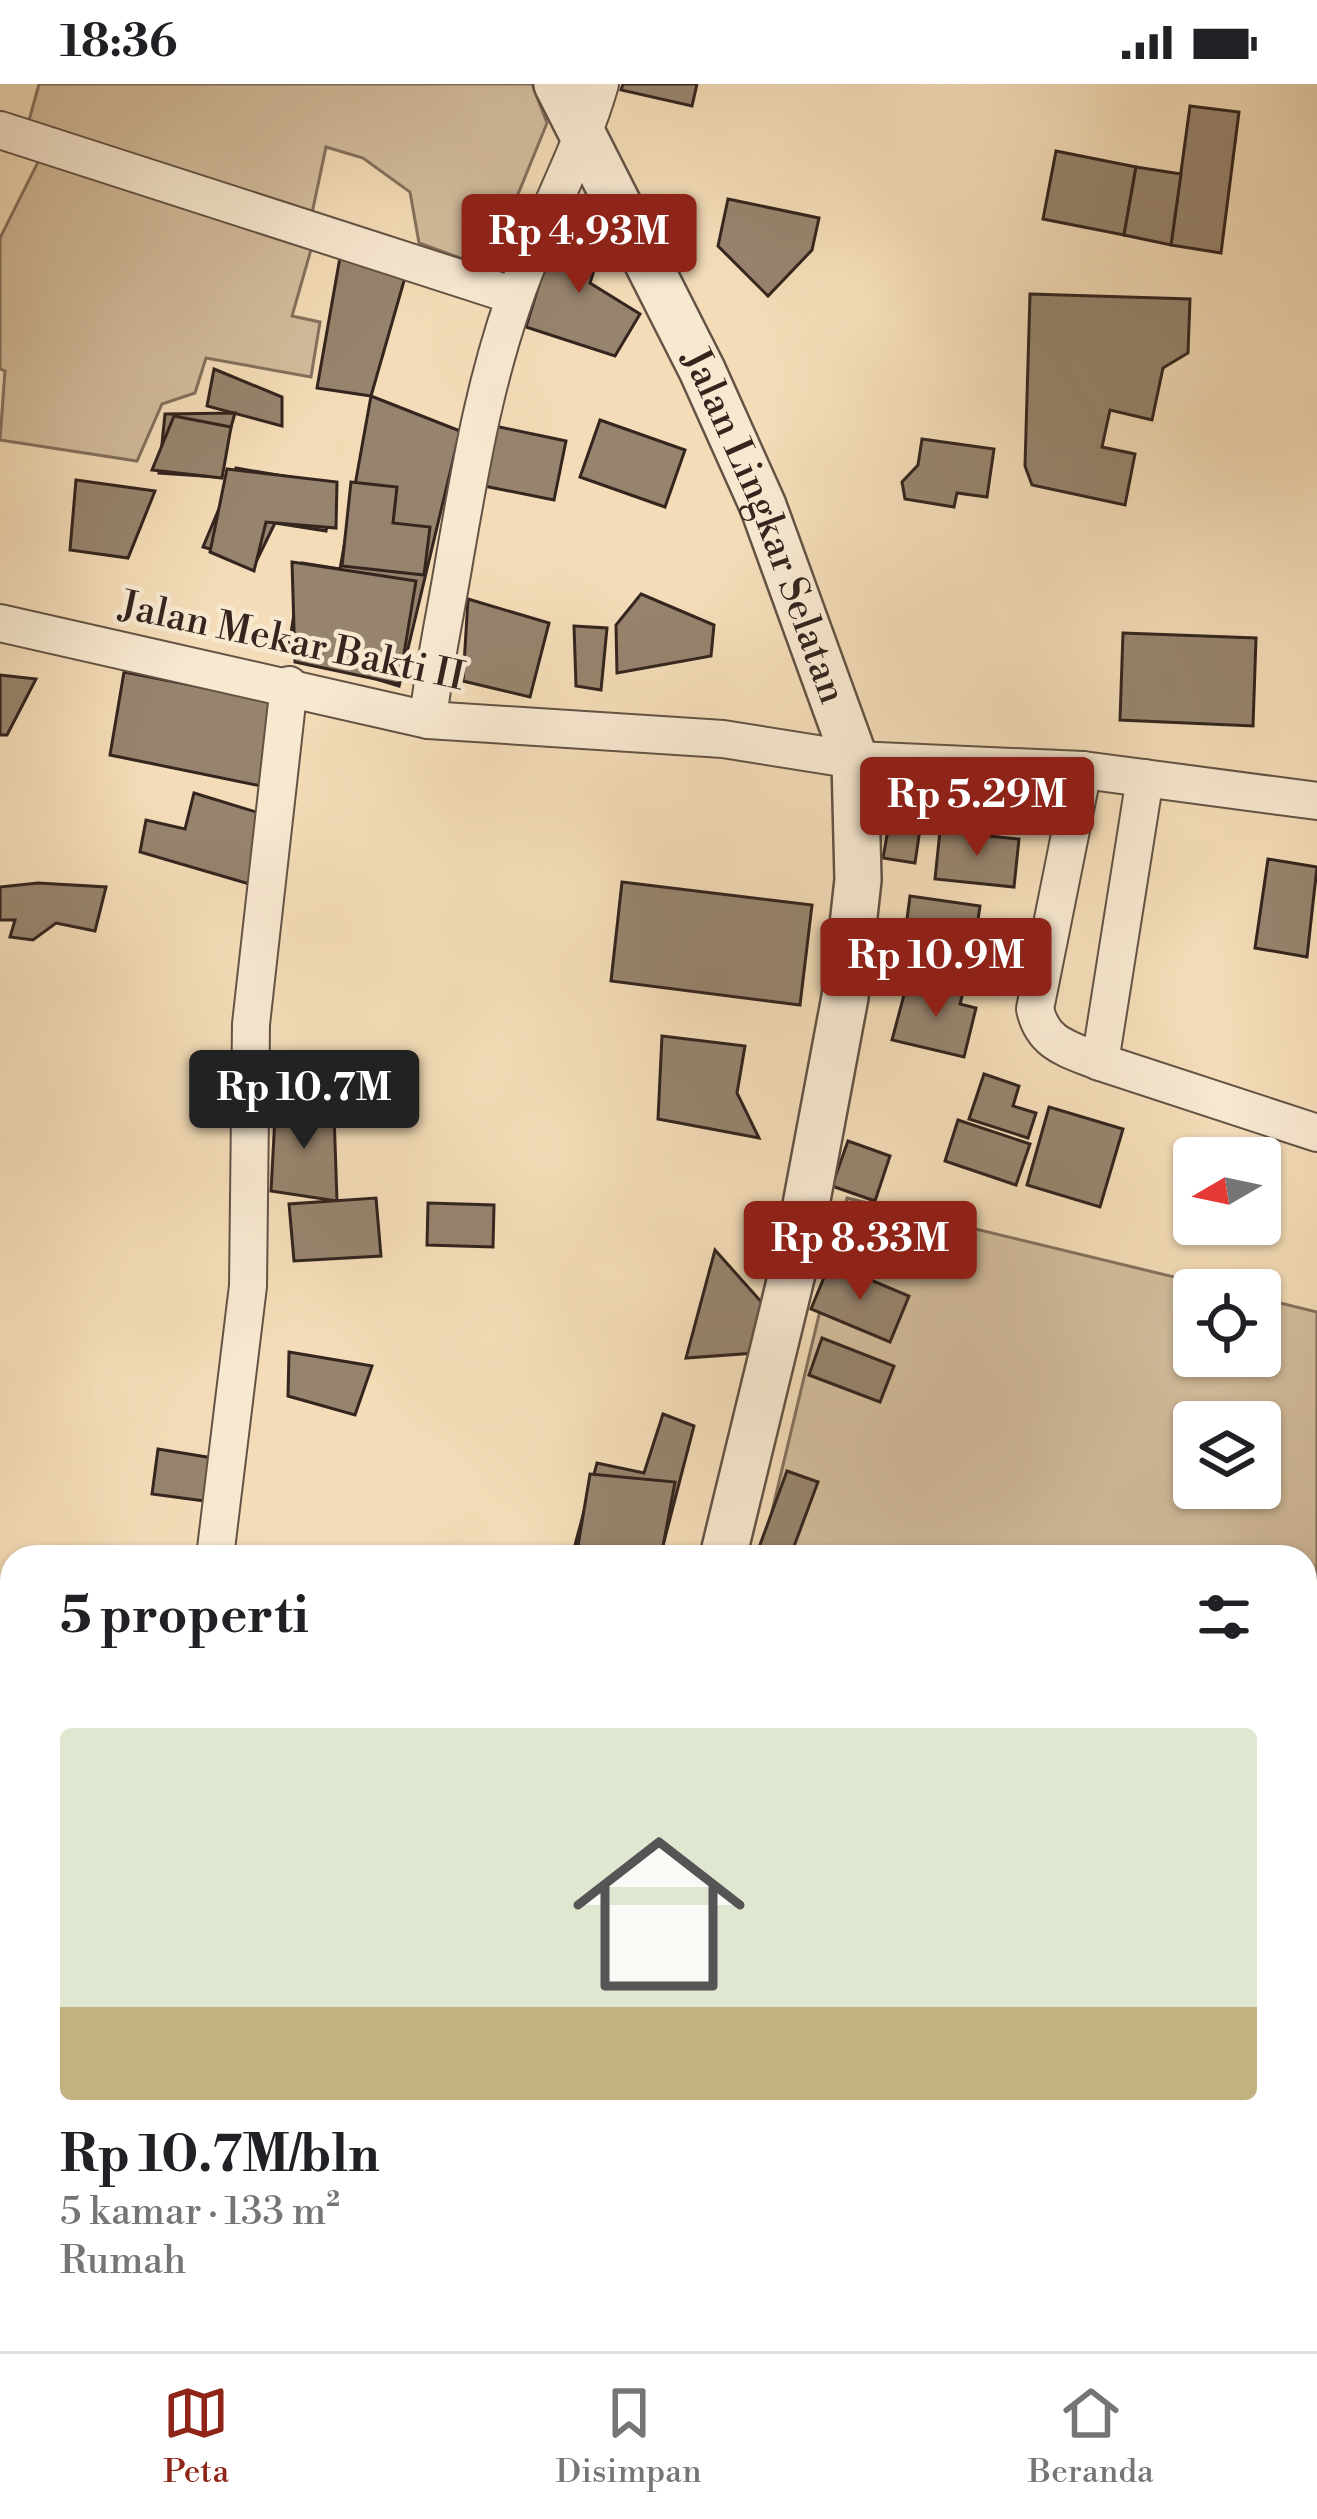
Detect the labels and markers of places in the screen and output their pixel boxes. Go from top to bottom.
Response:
pin: Rp 4.93M [455,194,703,296]
pin: Rp 5.29M [853,757,1101,859]
pin: Rp 10.9M [812,918,1060,1020]
pin: Rp 10.7M [180,1050,428,1152]
pin: Rp 8.33M [736,1201,984,1303]

